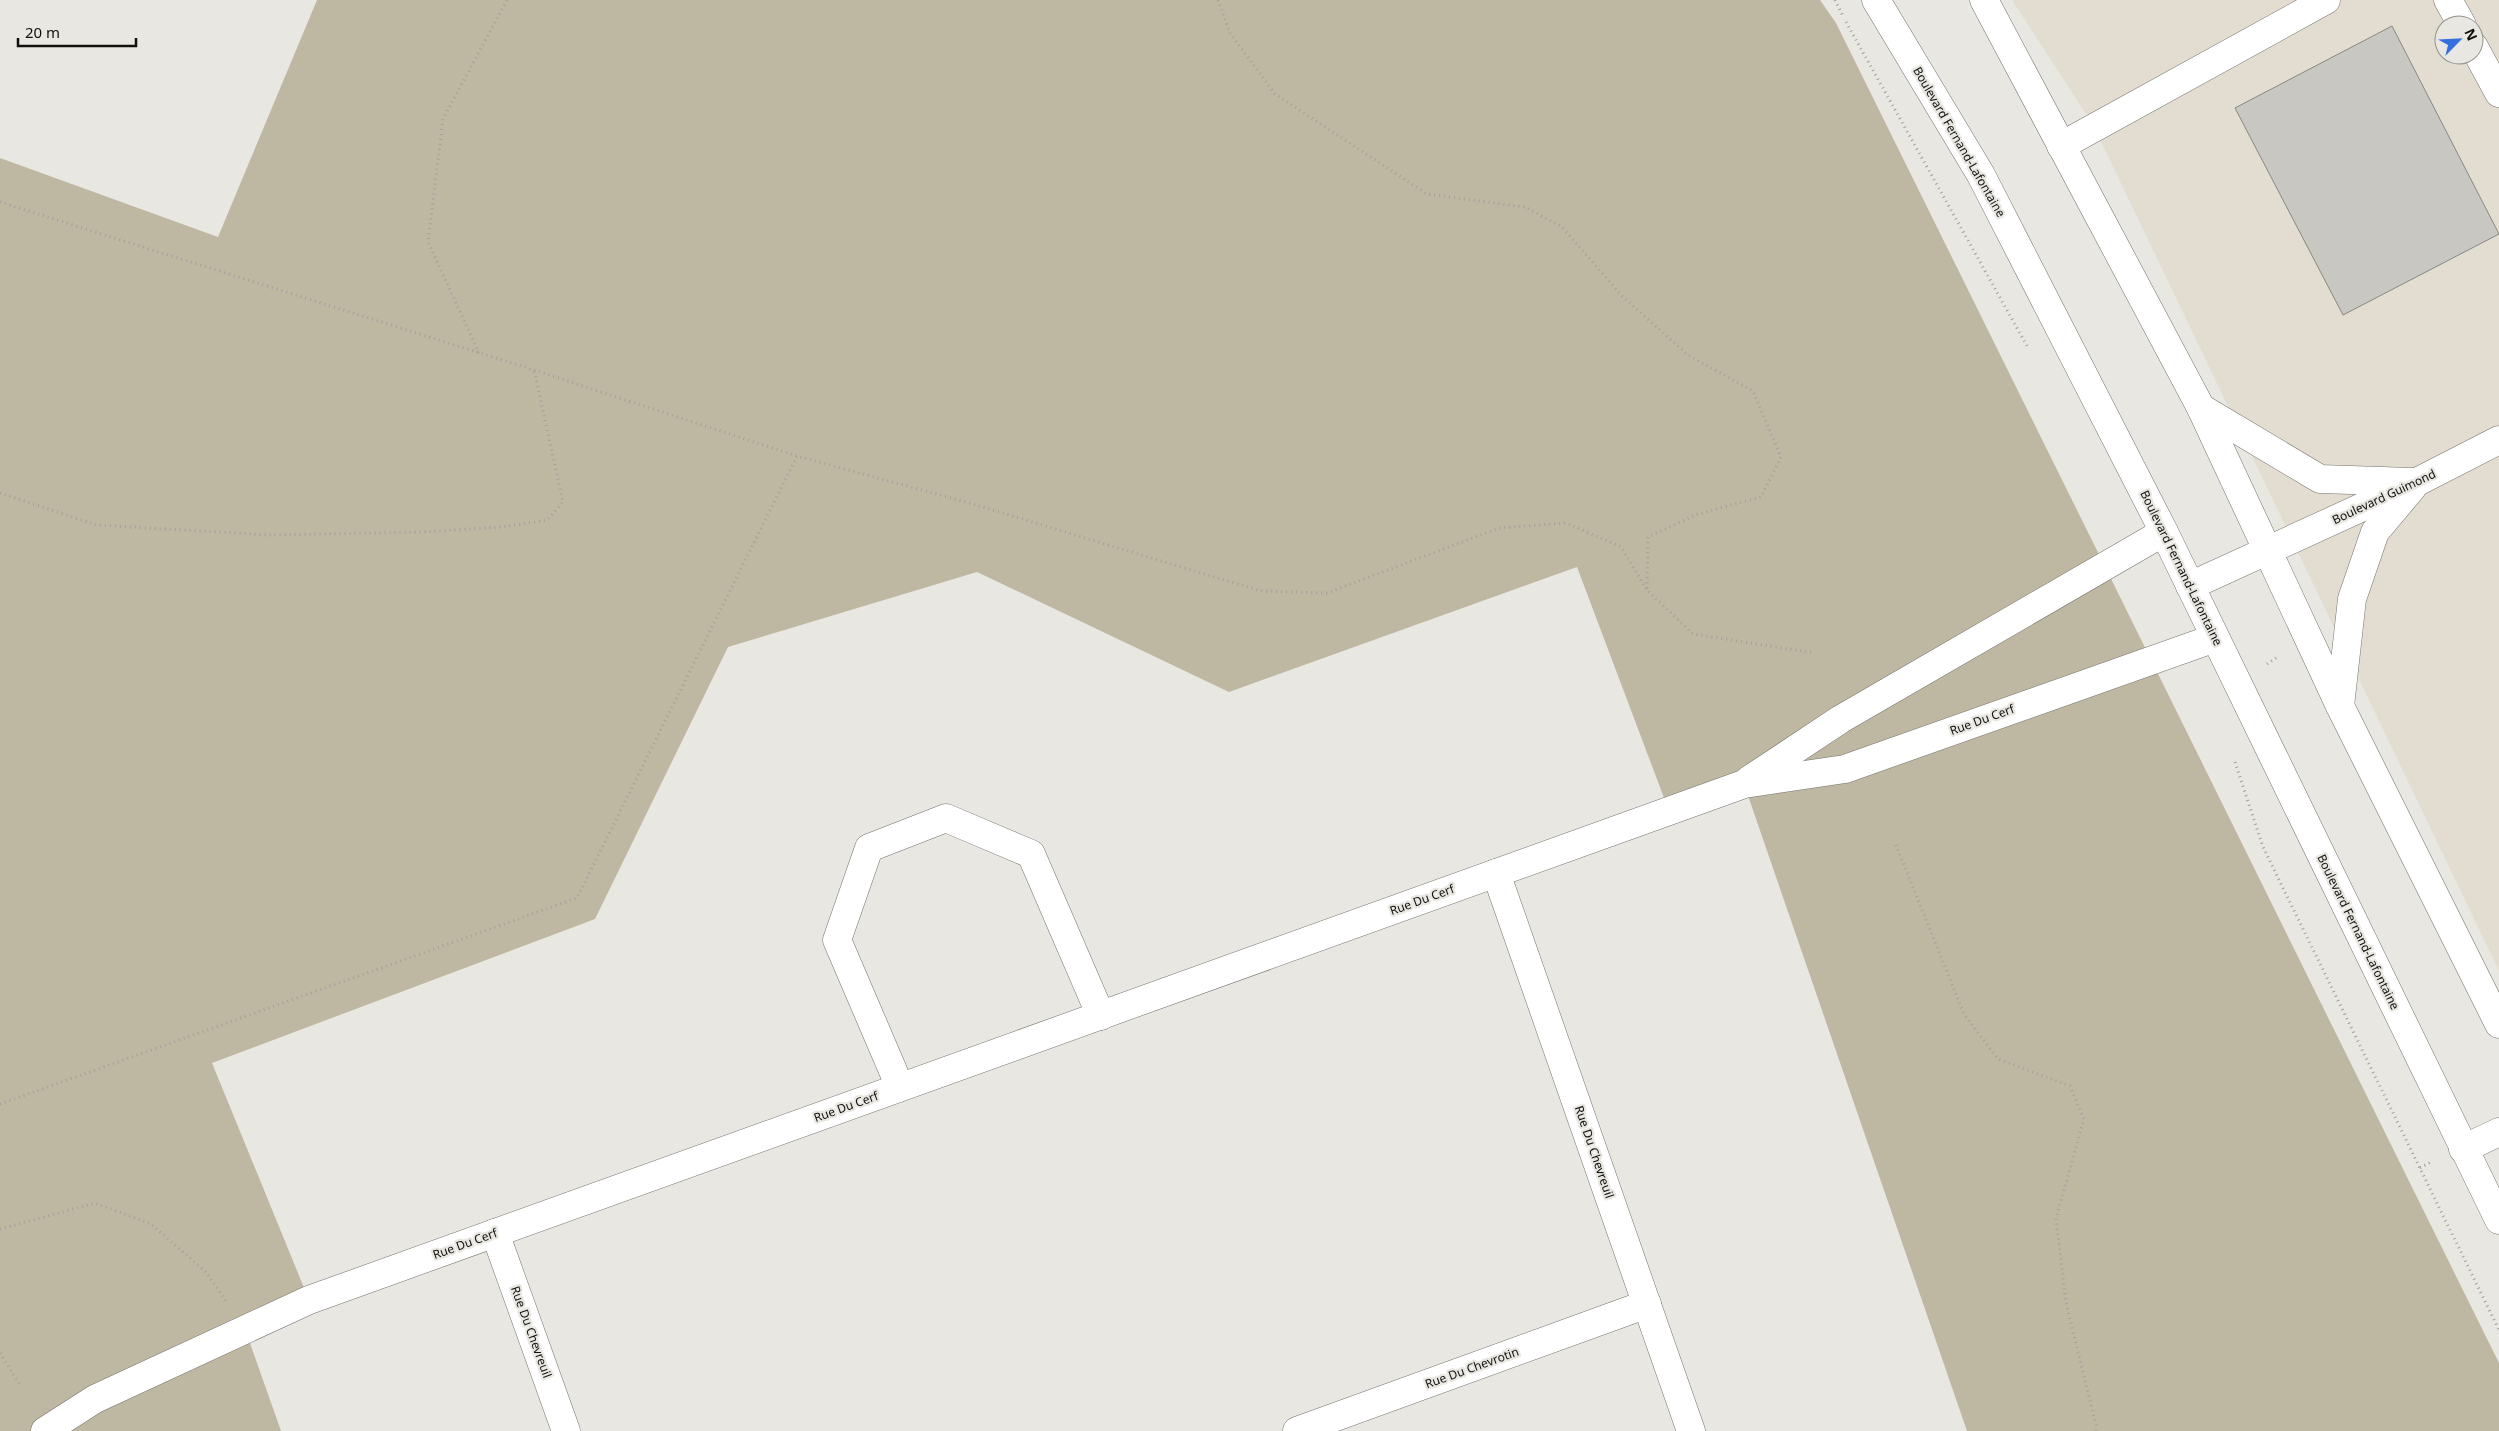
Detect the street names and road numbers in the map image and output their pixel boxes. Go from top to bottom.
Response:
street label: Boulevard Fernand-Lafontaine [1909,63,2010,220]
street label: Boulevard Guimond [2329,465,2438,528]
street label: Boulevard Fernand-Lafontaine [2136,487,2227,649]
street label: Rue Du Cerf [1947,700,2017,739]
street label: Boulevard Fernand-Lafontaine [2313,851,2404,1013]
street label: Rue Du Cerf [1387,880,1457,919]
street label: Rue Du Cerf [811,1087,881,1126]
street label: Rue Du Chevreuil [1571,1103,1618,1200]
street label: Rue Du Cerf [430,1224,500,1263]
street label: Rue Du Chevreuil [507,1283,556,1380]
street label: Rue Du Chevrotin [1423,1343,1521,1392]

